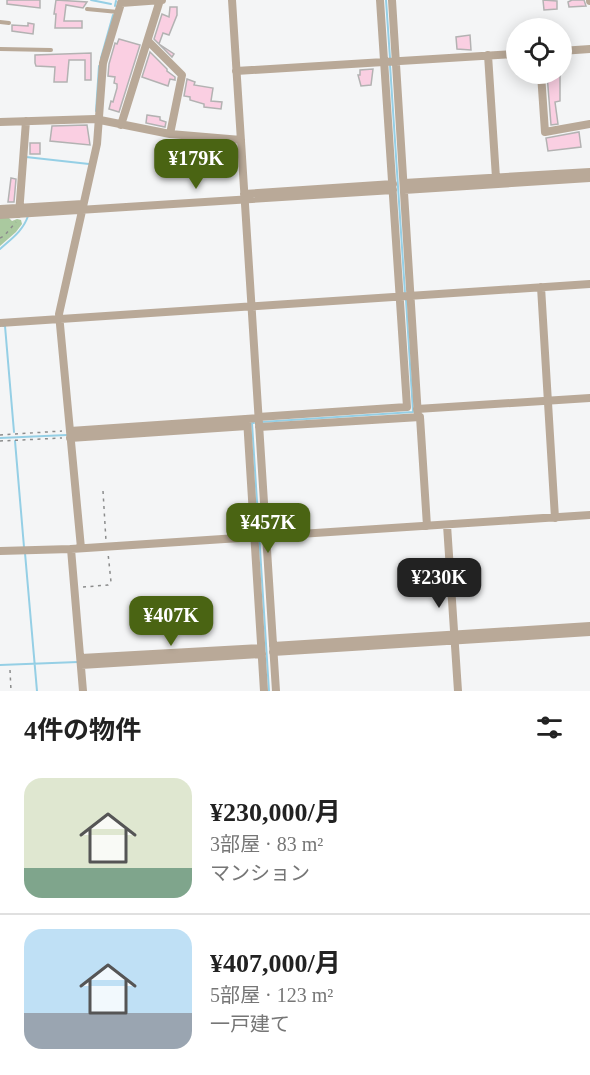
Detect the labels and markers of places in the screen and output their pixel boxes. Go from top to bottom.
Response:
pin: ¥179K [154,139,238,190]
pin: ¥457K [226,503,310,554]
pin: ¥230K [397,558,481,609]
pin: ¥407K [129,596,213,647]

